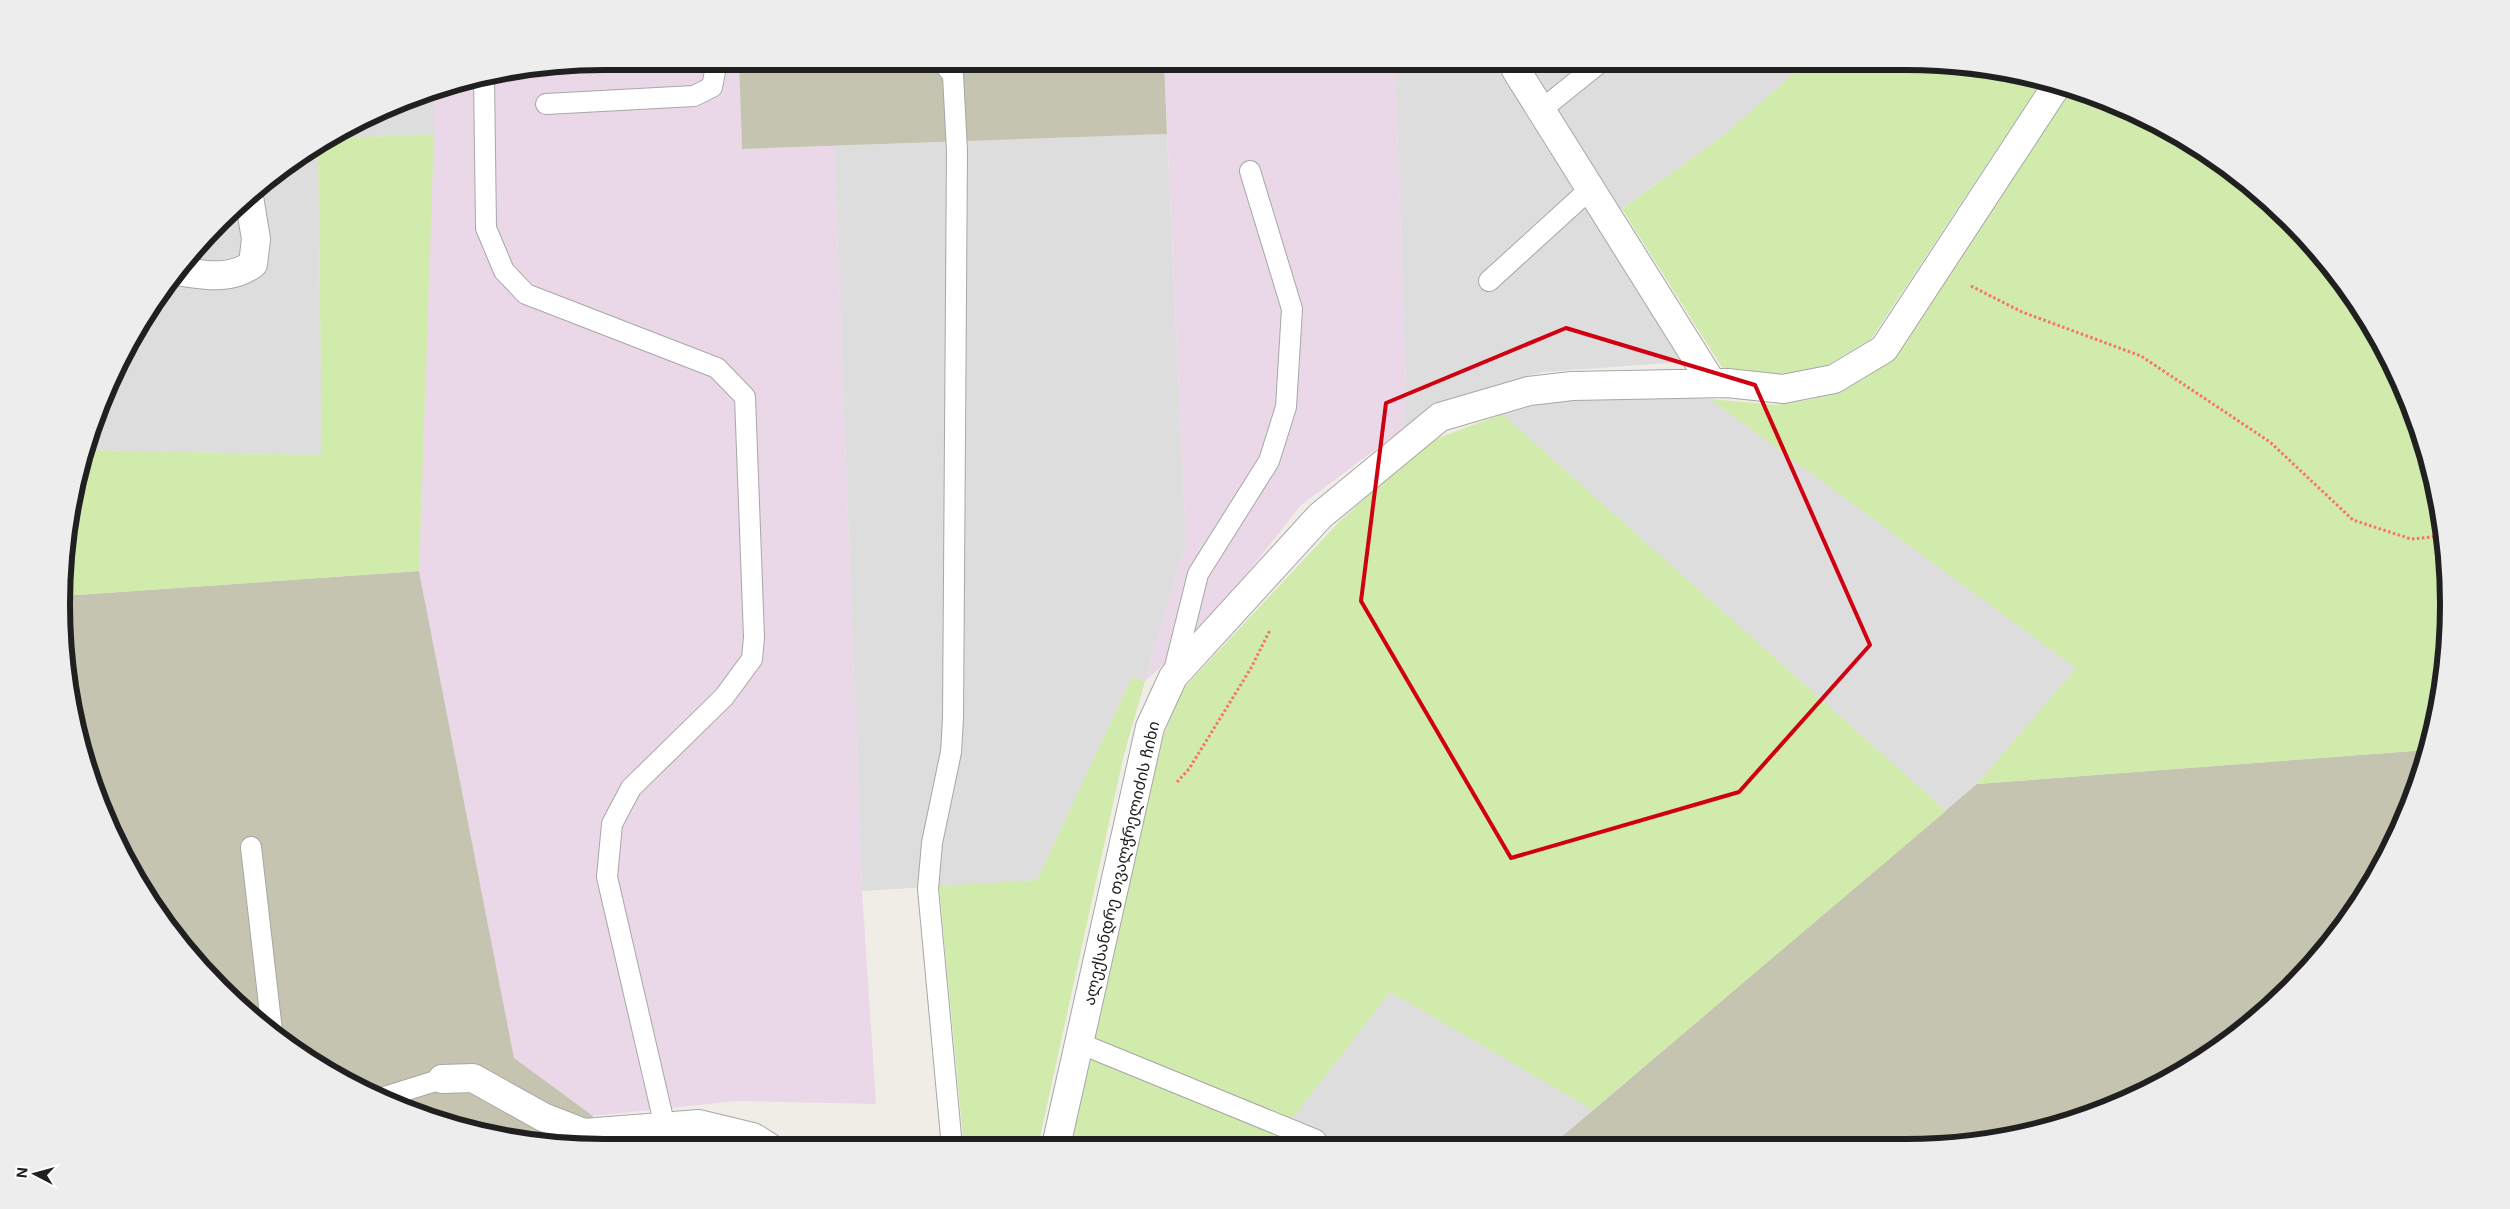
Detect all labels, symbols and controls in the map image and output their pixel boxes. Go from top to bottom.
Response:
street label: ალექსანდრე თვალჭრელიძის ჩიხი [1079,719,1164,1007]
north arrow [10,1149,60,1199]
text: N [13,1166,31,1179]

